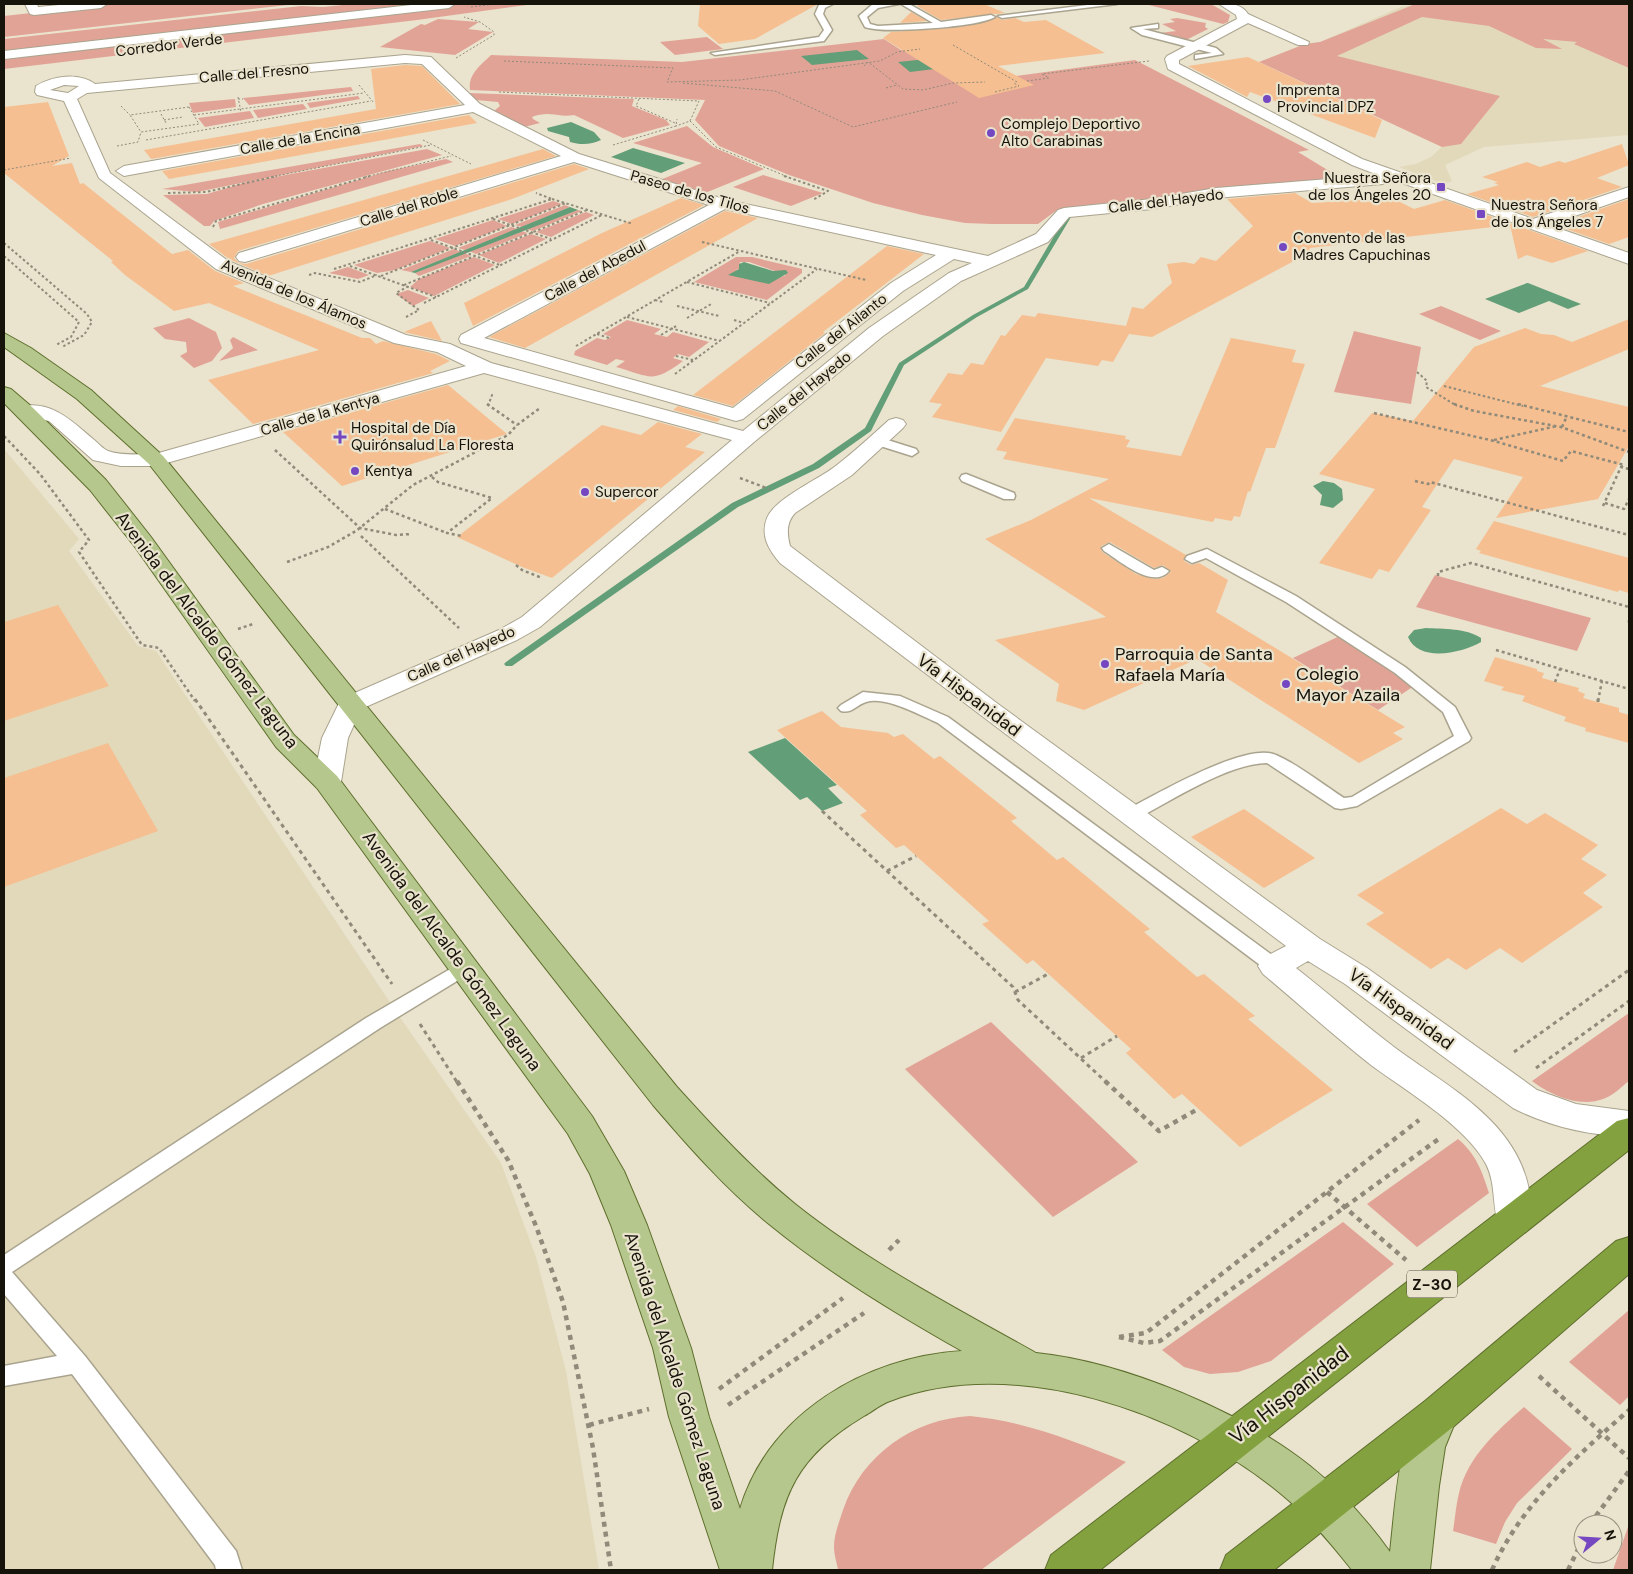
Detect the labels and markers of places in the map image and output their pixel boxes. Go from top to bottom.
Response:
place label: Imprenta Provincial DPZ [1277,80,1374,117]
marker: Imprenta Provincial DPZ [1261,93,1273,105]
place label: Complejo Deportivo Alto Carabinas [1001,114,1140,151]
marker: Complejo Deportivo Alto Carabinas [985,127,997,139]
place label: Nuestra Señora de los Ángeles 20 [1308,168,1431,205]
marker: Nuestra Señora de los Ángeles 20 [1435,181,1447,193]
place label: Nuestra Señora de los Ángeles 7 [1491,195,1603,232]
marker: Nuestra Señora de los Ángeles 7 [1475,208,1487,220]
place label: Convento de las Madres Capuchinas [1293,228,1431,265]
marker: Convento de las Madres Capuchinas [1277,241,1289,253]
place label: Hospital de Día Quirónsalud La Floresta [351,418,514,455]
marker: Hospital de Día Quirónsalud La Floresta [333,430,347,444]
place label: Kentya [365,461,412,481]
marker: Kentya [349,465,361,477]
place label: Supercor [595,482,659,502]
marker: Supercor [579,486,591,498]
place label: Parroquia de Santa Rafaela María [1115,642,1273,687]
marker: Parroquia de Santa Rafaela María [1099,658,1111,670]
place label: Colegio Mayor Azaila [1296,662,1400,707]
marker: Colegio Mayor Azaila [1280,678,1292,690]

